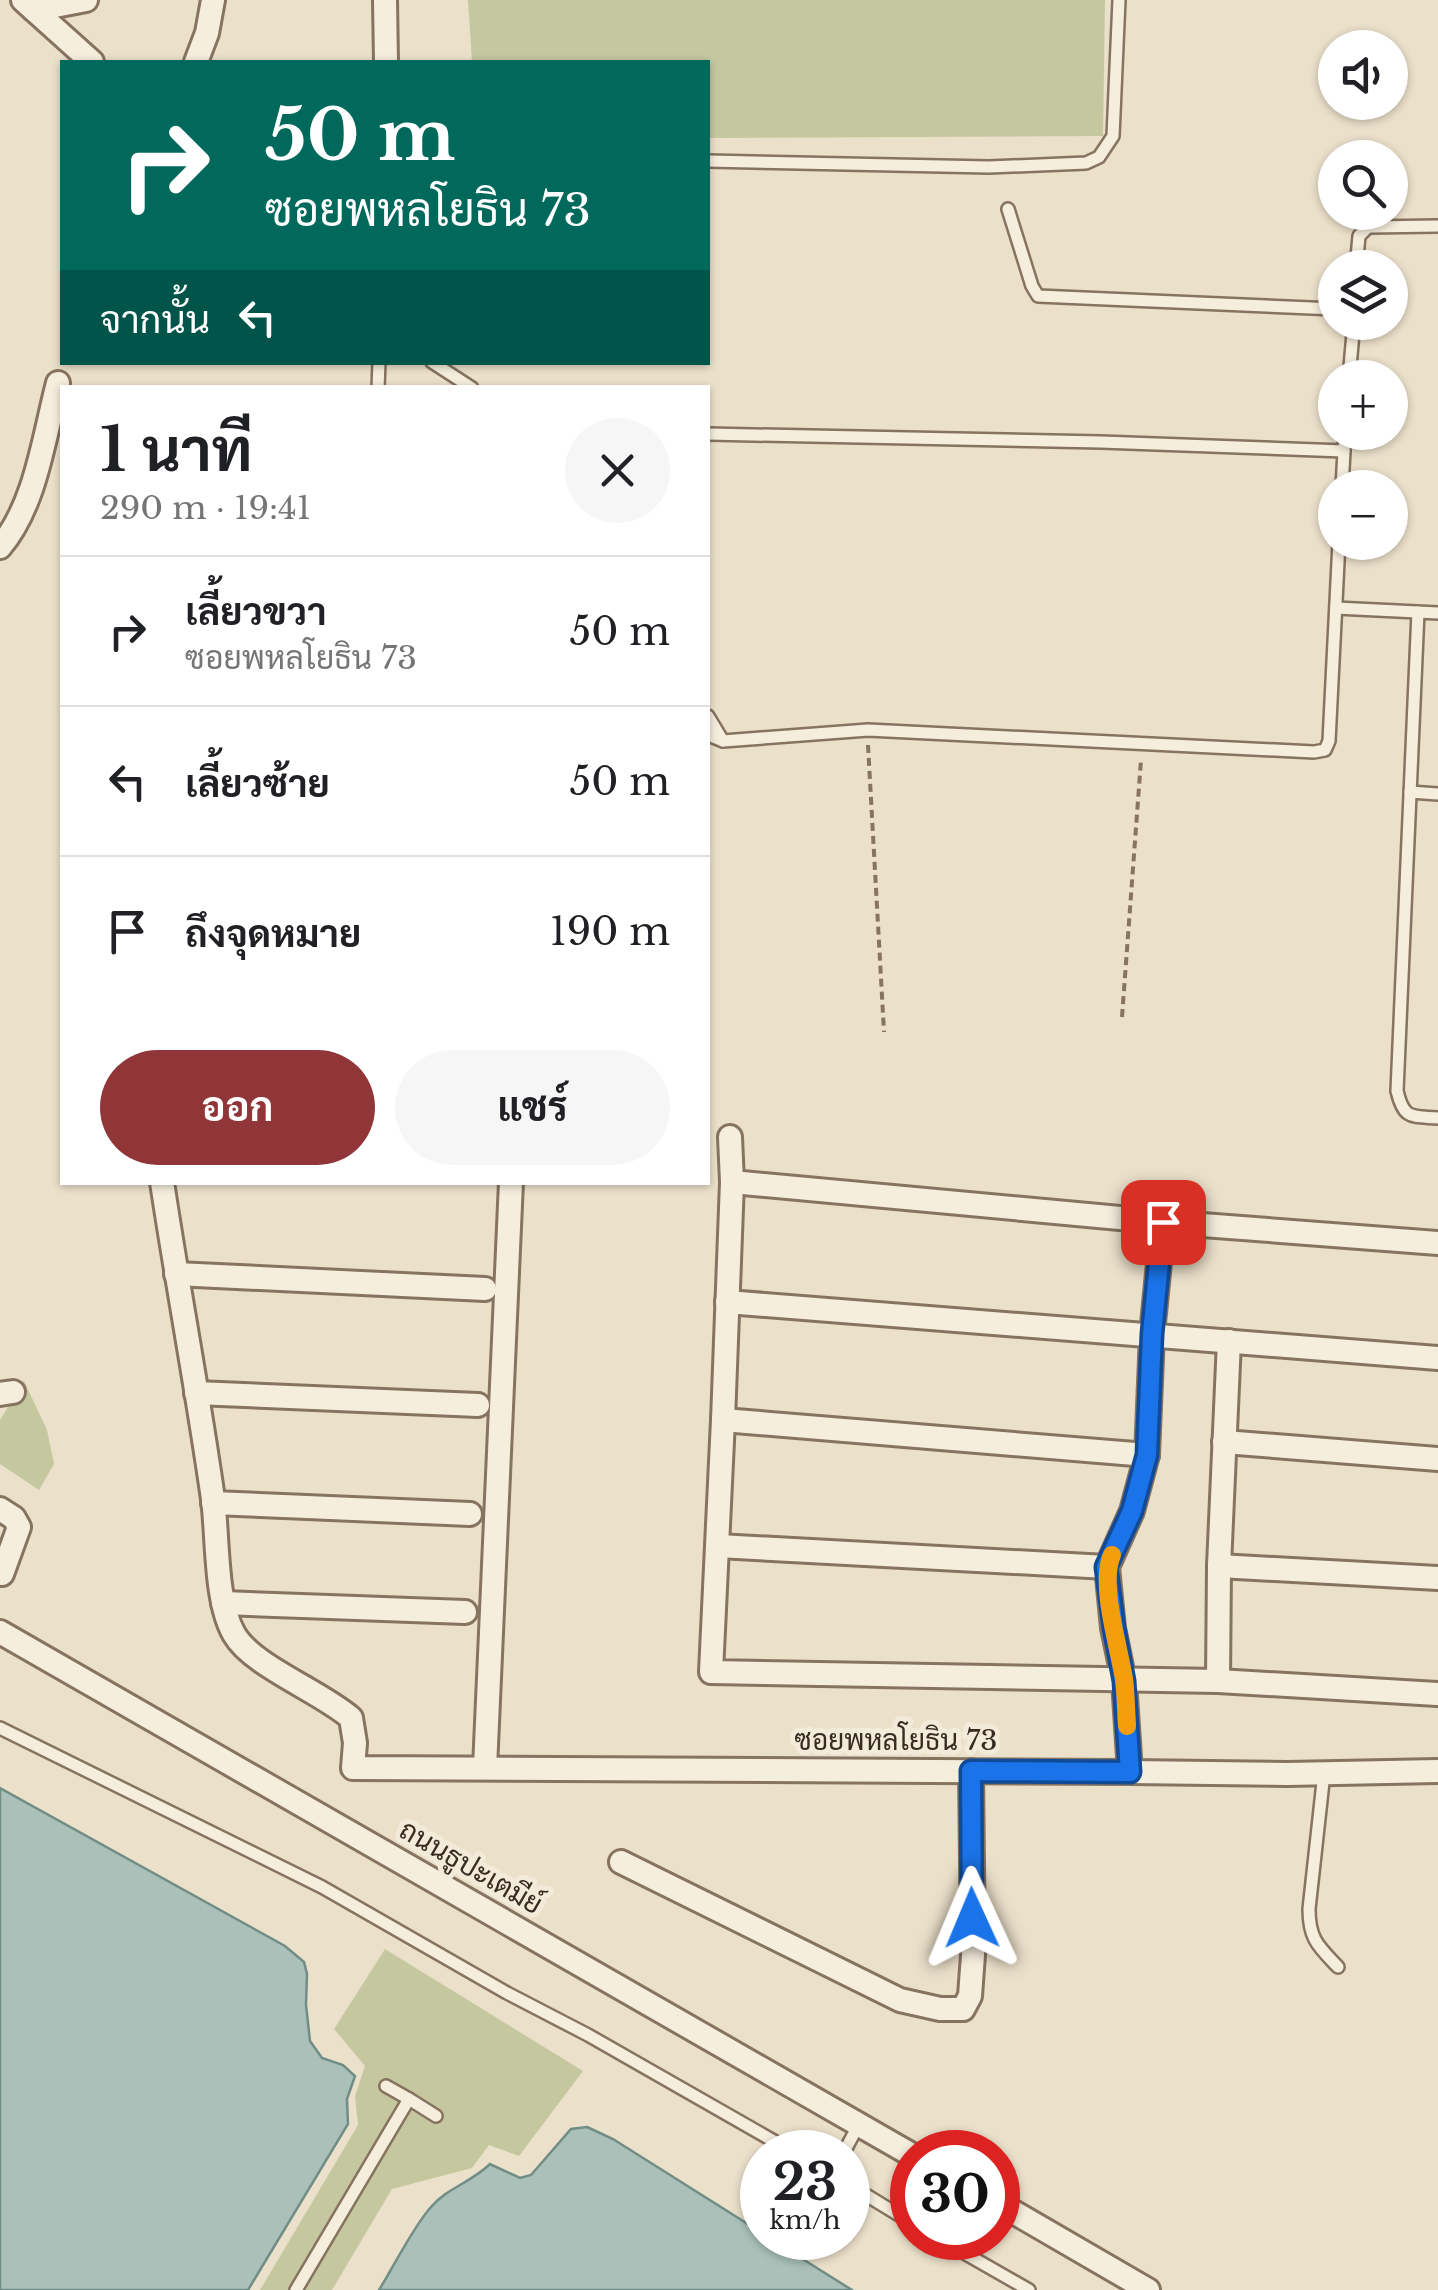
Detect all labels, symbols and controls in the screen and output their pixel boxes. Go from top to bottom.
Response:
map controls [1318,30,1408,560]
button: sound [1318,30,1408,120]
text: 50 m [265,92,456,179]
icon: right [100,100,230,230]
button: search [1318,140,1408,230]
text: ซอยพหลโยธิน 73 [265,182,591,238]
button: layers [1318,250,1408,340]
icon: left [230,290,285,345]
text: จากนั้น [100,296,210,343]
button: + [1318,360,1408,450]
text: 1 นาที [100,413,252,487]
button: close [565,418,670,523]
button: − [1318,470,1408,560]
text: 290 m · 19:41 [100,488,311,528]
text: เลี้ยวขวา [185,588,327,635]
icon: right [100,604,155,659]
text: 50 m [570,608,670,655]
text: ซอยพหลโยธิน 73 [185,638,417,678]
icon: left [100,754,155,809]
text: 50 m [570,758,670,805]
text: เลี้ยวซ้าย [185,760,330,807]
icon: arrive [100,904,155,959]
text: 190 m [550,908,670,955]
text: ถึงจุดหมาย [185,910,361,957]
button: ออก [100,1050,375,1165]
button: แชร์ [395,1050,670,1165]
pin [1121,1180,1206,1265]
icon: arrive [1136,1195,1191,1250]
street label: ซอยพหลโยธิน 73 [795,1721,997,1758]
street label: ถนนธูปะเตมีย์ [392,1810,550,1924]
position arrow [920,1866,1024,1970]
speed limit sign: 30 [890,2130,1020,2260]
text: 23 [773,2151,837,2214]
text: km/h [770,2205,840,2236]

